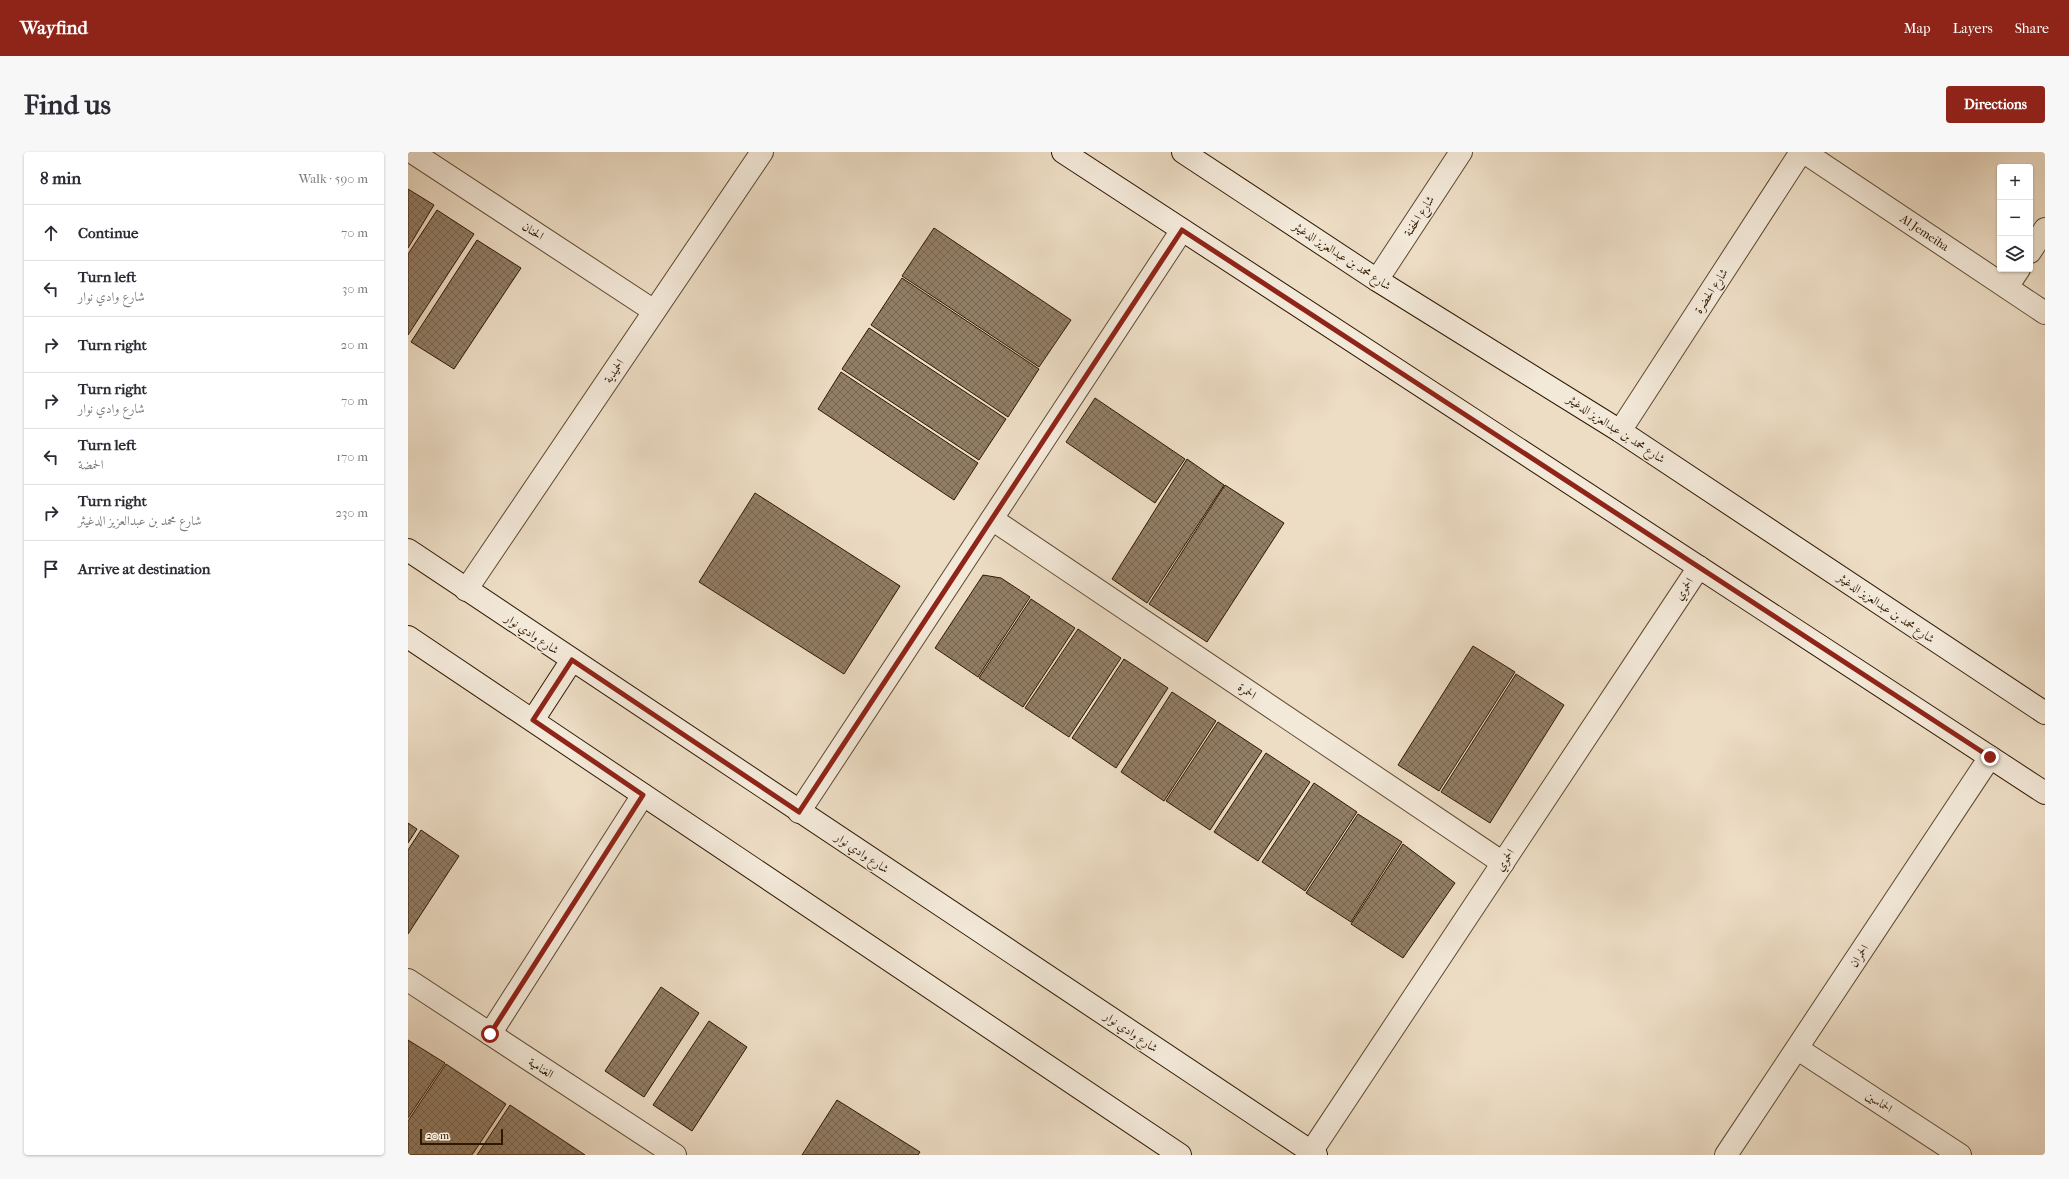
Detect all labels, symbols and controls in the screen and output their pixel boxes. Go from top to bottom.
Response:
text: Wayfind [20,17,88,39]
text: Map [1904,20,1931,37]
text: Layers [1953,20,1993,37]
text: Share [2015,20,2049,37]
button: Directions [1946,86,2045,123]
text: Find us [24,88,111,121]
map controls [1997,164,2033,272]
button: + [1997,164,2033,200]
text: 8 min [40,168,81,188]
text: Walk · 590 m [298,171,368,186]
street label: شارع الحفنة [1401,193,1441,241]
button: − [1997,200,2033,236]
street label: Al Jemeiha [1897,211,1952,254]
street label: شارع محمد بن عبدالعزيز الدغيثر [1286,218,1394,296]
street label: الحنان [520,219,547,243]
icon: ahead [40,222,62,244]
text: Continue [78,224,138,242]
text: 70 m [341,225,368,240]
button: layers [1997,236,2033,272]
street label: شارع الحضرة [1691,266,1734,318]
text: Turn left [78,268,136,286]
icon: left [40,278,62,300]
text: 30 m [342,281,368,296]
text: شارع وادي نوار [78,289,145,304]
icon: right [40,334,62,356]
text: Turn right [78,336,147,354]
text: 20 m [341,337,368,352]
street label: الحميدية [601,356,628,386]
text: Turn right [78,380,147,398]
icon: right [40,390,62,412]
street label: شارع محمد بن عبدالعزيز الدغيثر [1560,391,1668,469]
text: 70 m [341,393,368,408]
text: شارع وادي نوار [78,401,145,416]
text: Turn left [78,436,136,454]
icon: left [40,446,62,468]
text: 170 m [336,449,368,464]
text: الحمضة [78,457,104,472]
text: Turn right [78,492,147,510]
icon: right [40,502,62,524]
text: 230 m [335,505,368,520]
text: شارع محمد بن عبدالعزيز الدغيثر [78,513,202,528]
icon: arrive [40,558,62,580]
text: Arrive at destination [78,560,210,578]
street label: شارع محمد بن عبدالعزيز الدغيثر [1831,569,1937,649]
street label: الحموي [1672,575,1699,604]
street label: شارع وادي نوار [499,610,562,660]
street label: الحمرة [1235,680,1259,703]
route end [1981,748,1999,766]
street label: شارع وادي نوار [829,829,892,879]
street label: الحموي [1493,846,1520,875]
street label: الحمران [1847,942,1872,970]
street label: شارع وادي نوار [1098,1008,1161,1058]
route start [481,1025,499,1043]
street label: الغنامية [526,1055,556,1081]
street label: الحماسين [1863,1088,1895,1116]
scale bar [420,1127,503,1146]
text: 20 m [426,1129,449,1142]

